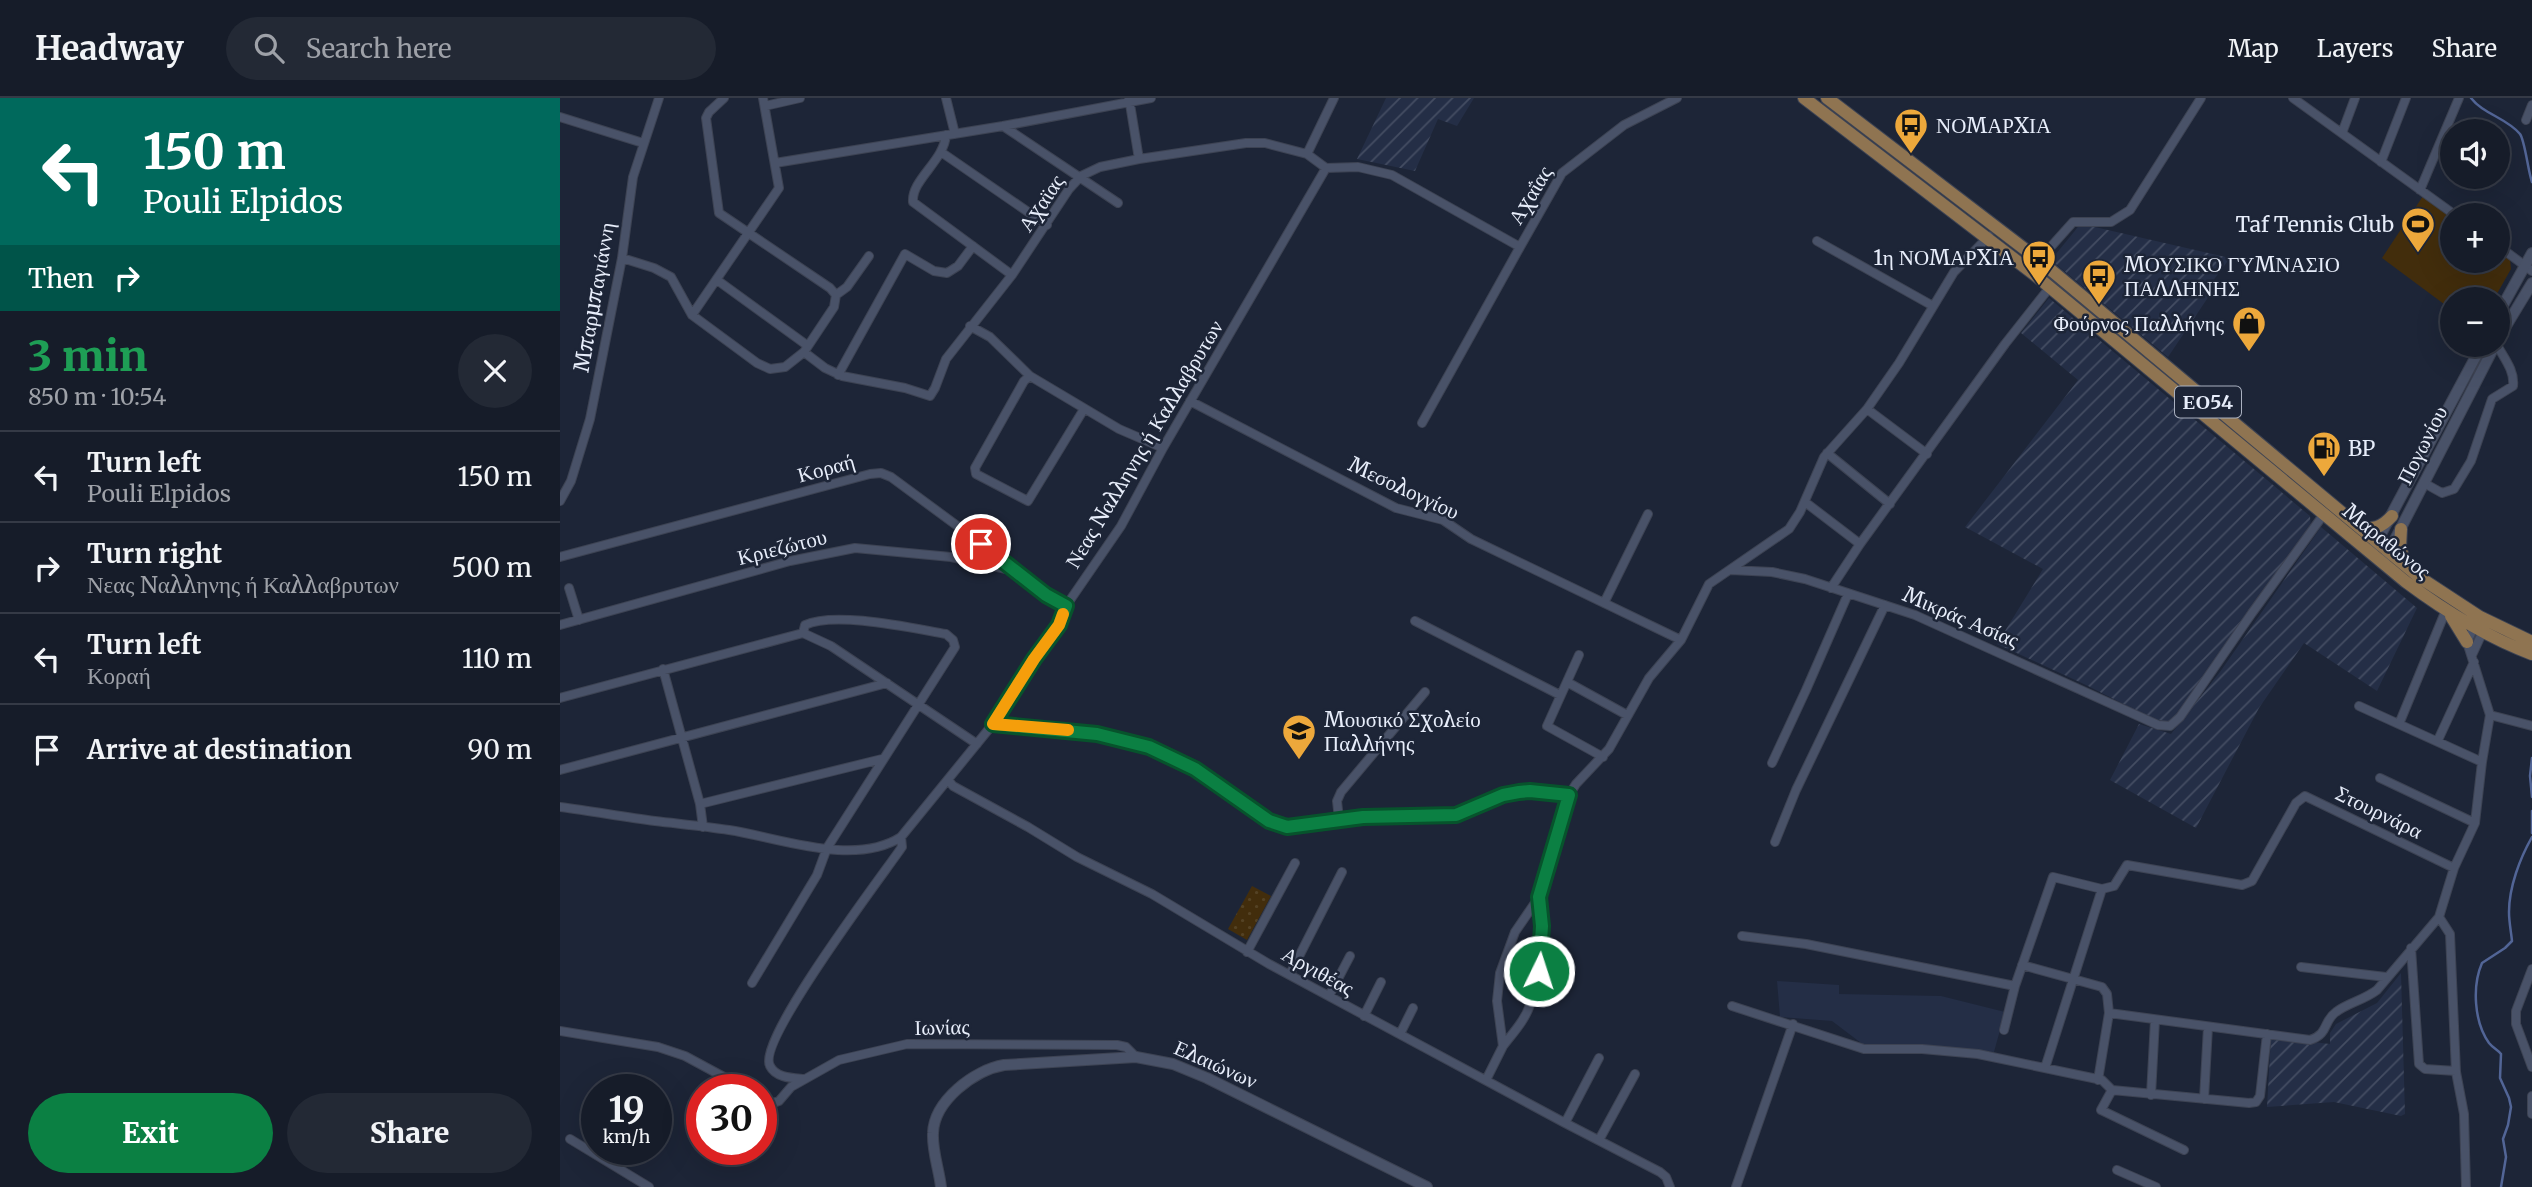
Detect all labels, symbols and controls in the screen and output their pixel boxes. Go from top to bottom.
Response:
search box [226,17,716,80]
text: Headway [35,28,184,69]
icon: search [250,29,288,67]
text: Search here [306,32,452,65]
text: Map [2228,33,2279,64]
text: Layers [2317,33,2393,64]
text: Share [2431,33,2497,64]
bus stop icon: ΝΟΜΑΡΧΙΑ [1892,106,1930,155]
place label: ΝΟΜΑΡΧΙΑ [1936,112,2052,139]
map controls [2440,119,2510,357]
button: sound [2440,119,2510,189]
text: 150 m [143,121,286,182]
icon: left [28,126,119,217]
street label: Αχαΐας [1502,160,1558,229]
street label: Αχαϊας [1012,169,1070,237]
text: Pouli Elpidos [143,182,343,222]
button: + [2440,203,2510,273]
sports icon: Taf Tennis Club [2399,205,2437,254]
place label: Taf Tennis Club [2235,211,2394,238]
street label: Μπαρμπαγιάννη [568,220,620,374]
bus stop icon: 1η ΝΟΜΑΡΧΙΑ [2020,238,2058,287]
place label: 1η ΝΟΜΑΡΧΙΑ [1873,244,2015,271]
place label: ΜΟΥΣΙΚΟ ΓΥΜΝΑΣΙΟ ΠΑΛΛΗΝΗΣ [2124,251,2340,302]
bus stop icon: ΜΟΥΣΙΚΟ ΓΥΜΝΑΣΙΟ ΠΑΛΛΗΝΗΣ [2080,257,2118,306]
icon: right [108,259,146,297]
text: Then [28,262,94,295]
button: − [2440,287,2510,357]
shop icon: Φούρνος Παλλήνης [2230,304,2268,353]
place label: Φούρνος Παλλήνης [2054,310,2225,337]
street label: Νεας Nαλληνης ή Καλλαβρυτων [1059,315,1229,573]
text: 3 min [28,330,148,382]
button: close [458,334,532,408]
text: 850 m · 10:54 [28,382,166,411]
road number: ΕΟ54 [2175,386,2241,418]
street label: Πογωνίου [2391,401,2453,489]
fuel station icon: BP [2305,429,2343,478]
place label: BP [2348,435,2375,462]
text: Turn left [87,446,201,479]
street label: Κοραή [794,447,858,489]
street label: Μεσολογγίου [1344,451,1464,525]
icon: left [28,458,66,496]
text: 150 m [458,460,532,493]
text: Pouli Elpidos [87,479,231,508]
street label: Μαραθώνος [2338,497,2437,585]
pin [951,514,1011,574]
street label: Κριεζώτου [734,523,830,571]
icon: arrive [962,525,1000,563]
text: Turn right [87,537,222,570]
icon: right [28,549,66,587]
text: 500 m [452,551,532,584]
text: Νεας Nαλληνης ή Καλλαβρυτων [87,570,399,599]
street label: Μικράς Ασίας [1899,580,2024,654]
text: Turn left [87,628,201,661]
icon: left [28,640,66,678]
text: 110 m [462,642,532,675]
text: Κοραή [87,661,151,690]
place label: Μουσικό Σχολείο Παλλήνης [1324,706,1481,757]
school or university icon: Μουσικό Σχολείο Παλλήνης [1280,712,1318,761]
icon: arrive [28,731,66,769]
text: Arrive at destination [87,733,352,766]
text: 90 m [468,733,532,766]
street label: Στουρνάρα [2331,779,2427,845]
position arrow [1502,934,1576,1008]
street label: Αργιθέας [1277,940,1360,1002]
street label: Ιωνίας [914,1013,971,1041]
street label: Ελαιώνων [1170,1034,1262,1094]
speed limit sign: 30 [686,1074,777,1165]
text: 19 [608,1088,645,1132]
button: Exit [28,1093,273,1173]
button: Share [287,1093,532,1173]
text: km/h [603,1125,650,1148]

